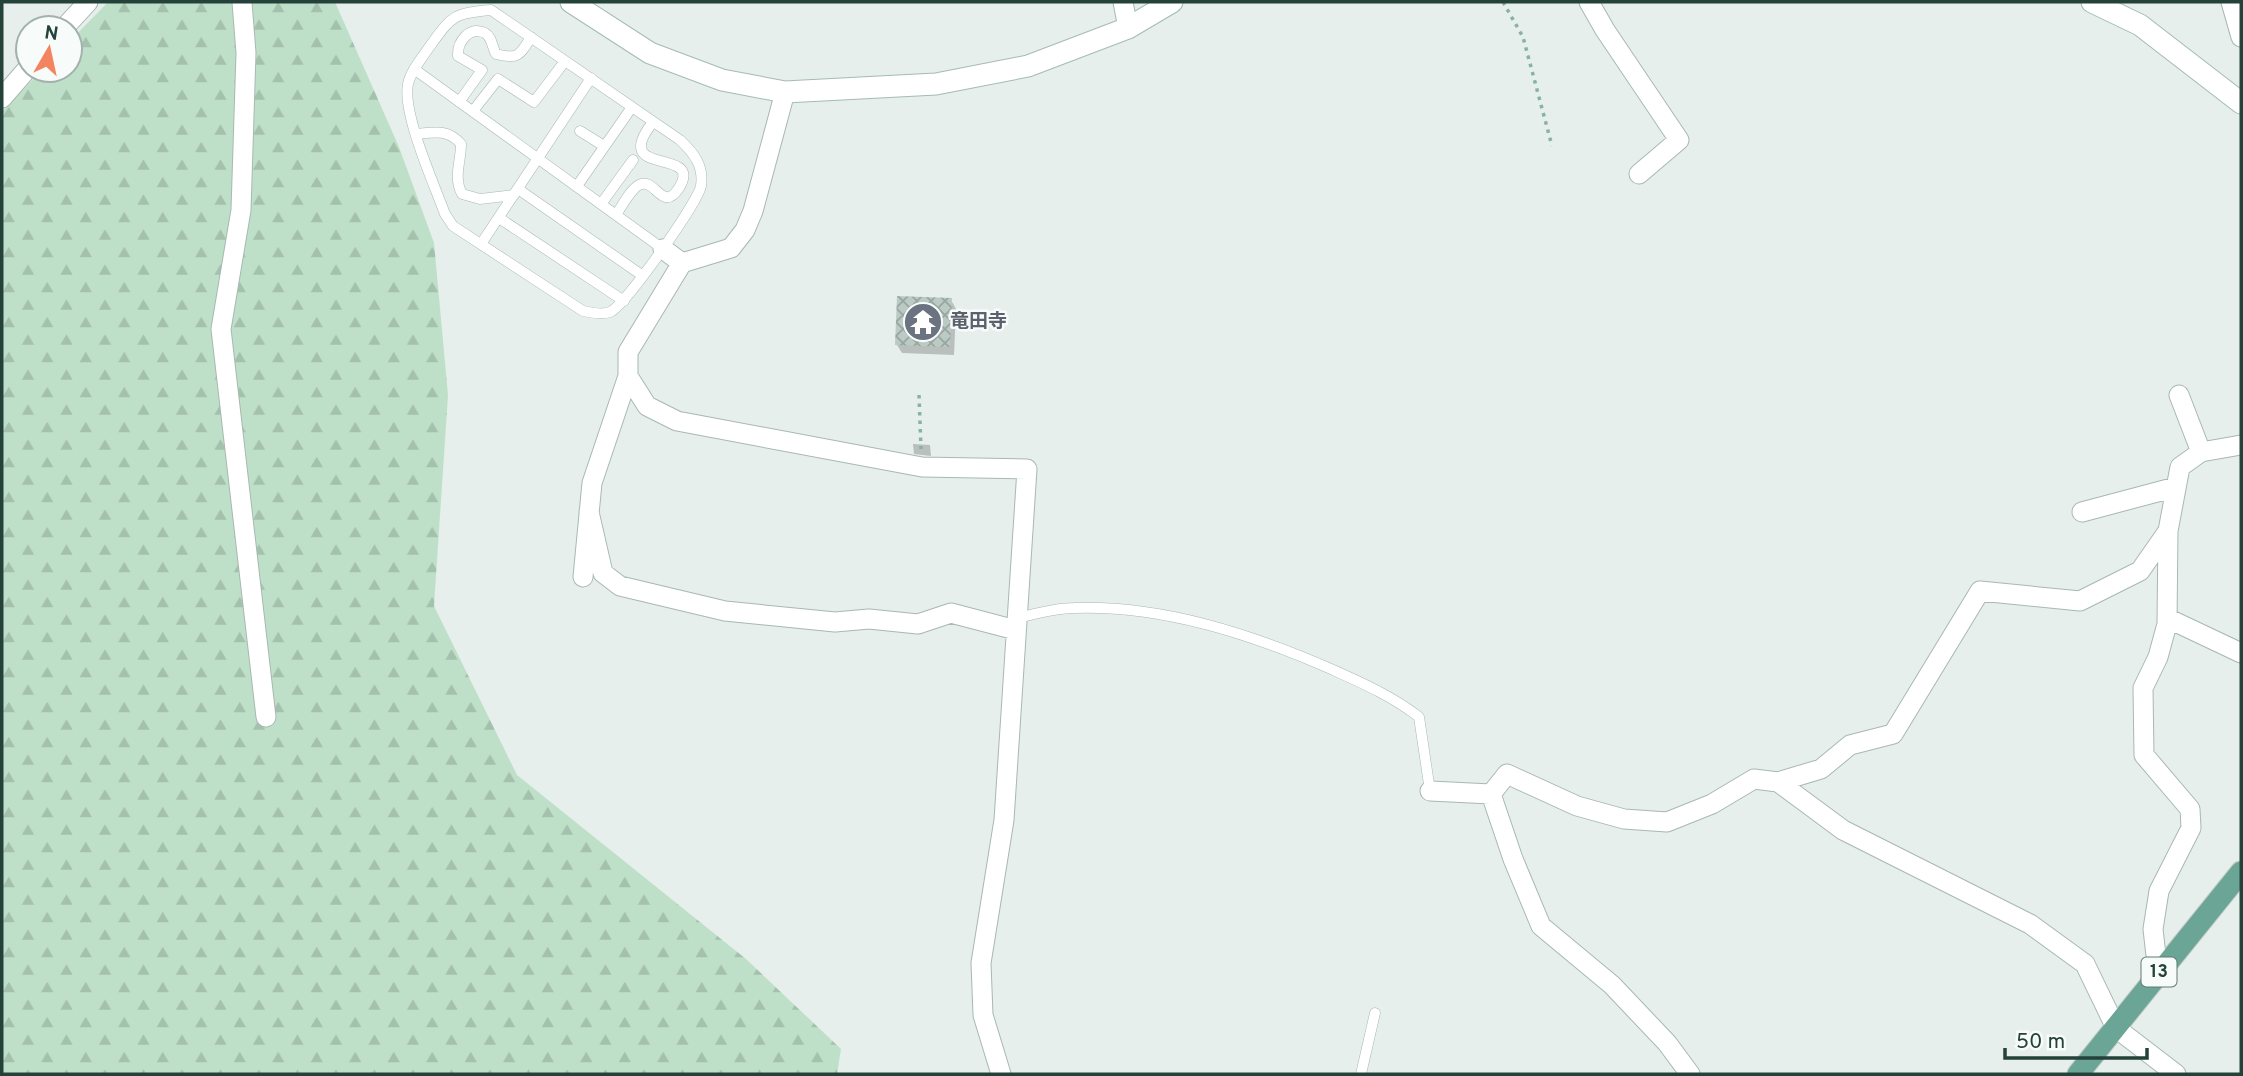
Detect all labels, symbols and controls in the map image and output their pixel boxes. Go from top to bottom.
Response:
north arrow [14,14,84,84]
text: N [43,21,60,47]
temple icon: 竜田寺 [902,301,944,343]
place label: 竜田寺 [950,310,1007,334]
road number: 13 [2142,958,2176,987]
scale bar [2005,1016,2147,1060]
text: 50 m [2016,1029,2065,1056]

